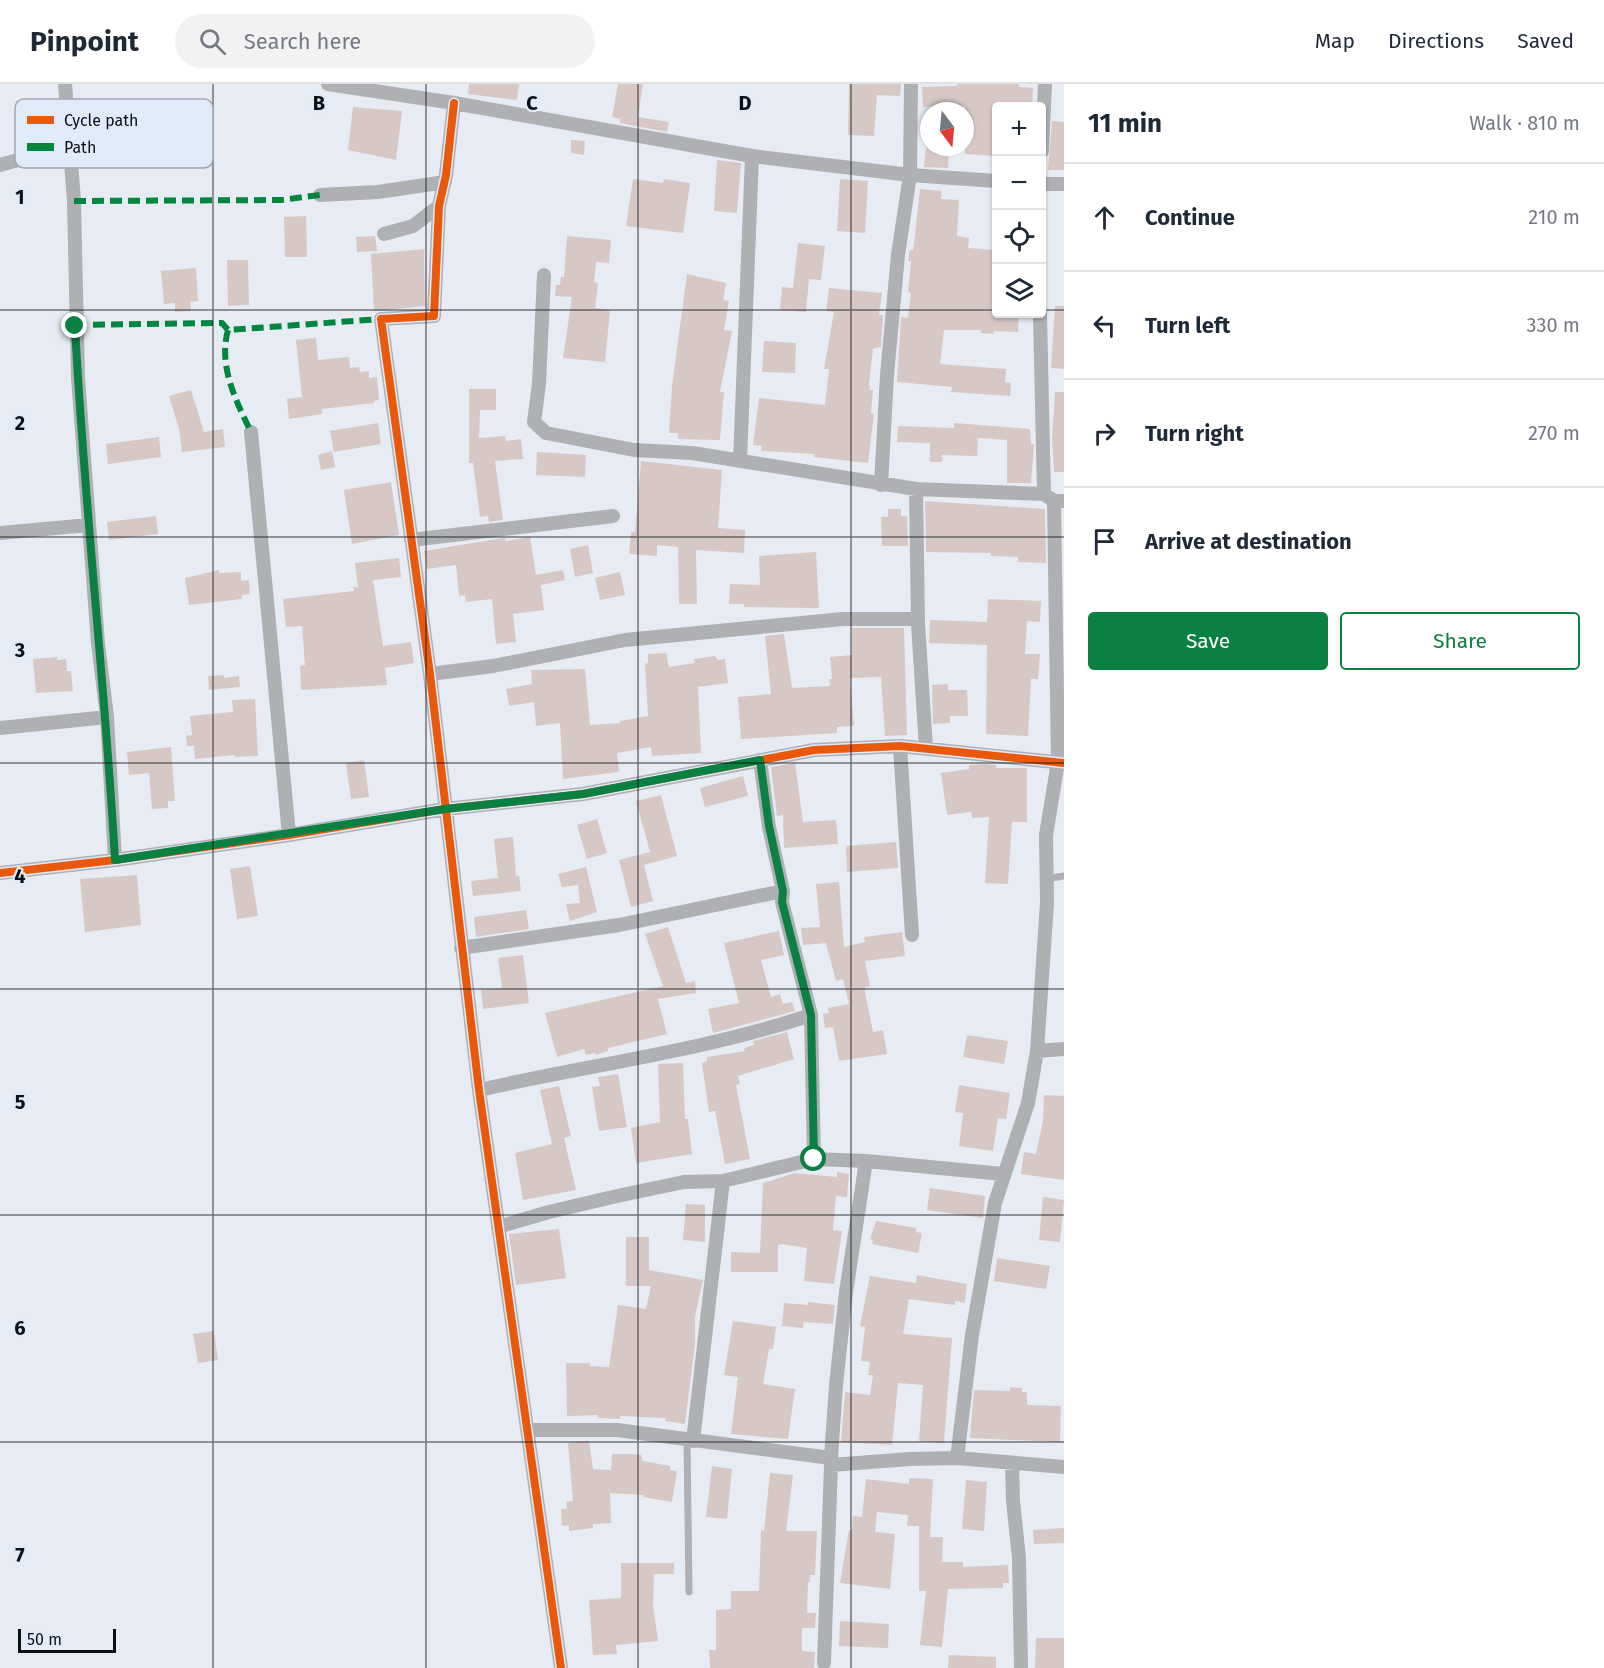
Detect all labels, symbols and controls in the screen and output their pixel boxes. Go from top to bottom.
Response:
search box [175,14,595,68]
text: Pinpoint [30,25,139,58]
icon: search [196,25,229,58]
text: Search here [244,28,361,55]
text: Map [1315,28,1355,54]
text: Directions [1388,28,1484,54]
text: Saved [1517,28,1574,54]
text: B [313,91,325,115]
text: C [526,91,538,115]
text: D [738,91,752,115]
legend [15,99,213,168]
north arrow [920,102,974,156]
map controls [992,102,1046,318]
button: + [992,102,1046,156]
text: 11 min [1088,108,1162,139]
text: Cycle path [64,111,138,130]
text: Walk · 810 m [1469,111,1580,135]
text: Path [64,138,96,157]
button: − [992,156,1046,210]
text: 1 [15,185,25,209]
icon: ahead [1088,201,1121,234]
text: Continue [1145,204,1235,231]
text: 210 m [1528,205,1580,229]
button: locate [992,210,1046,264]
button: layers [992,264,1046,318]
icon: left [1088,309,1121,342]
route end [61,312,87,338]
text: Turn left [1145,312,1230,339]
text: 330 m [1526,313,1580,337]
text: 2 [15,411,25,435]
icon: right [1088,417,1121,450]
text: Turn right [1145,420,1244,447]
text: 270 m [1528,421,1580,445]
icon: arrive [1088,525,1121,558]
text: Arrive at destination [1145,528,1352,555]
button: Save [1088,612,1328,670]
button: Share [1340,612,1580,670]
text: 3 [14,638,25,662]
text: 4 [14,864,26,888]
text: 5 [15,1090,26,1114]
route start [800,1145,826,1171]
text: 6 [14,1316,26,1340]
text: 7 [15,1543,25,1567]
scale bar [18,1626,116,1654]
text: 50 m [27,1630,62,1649]

